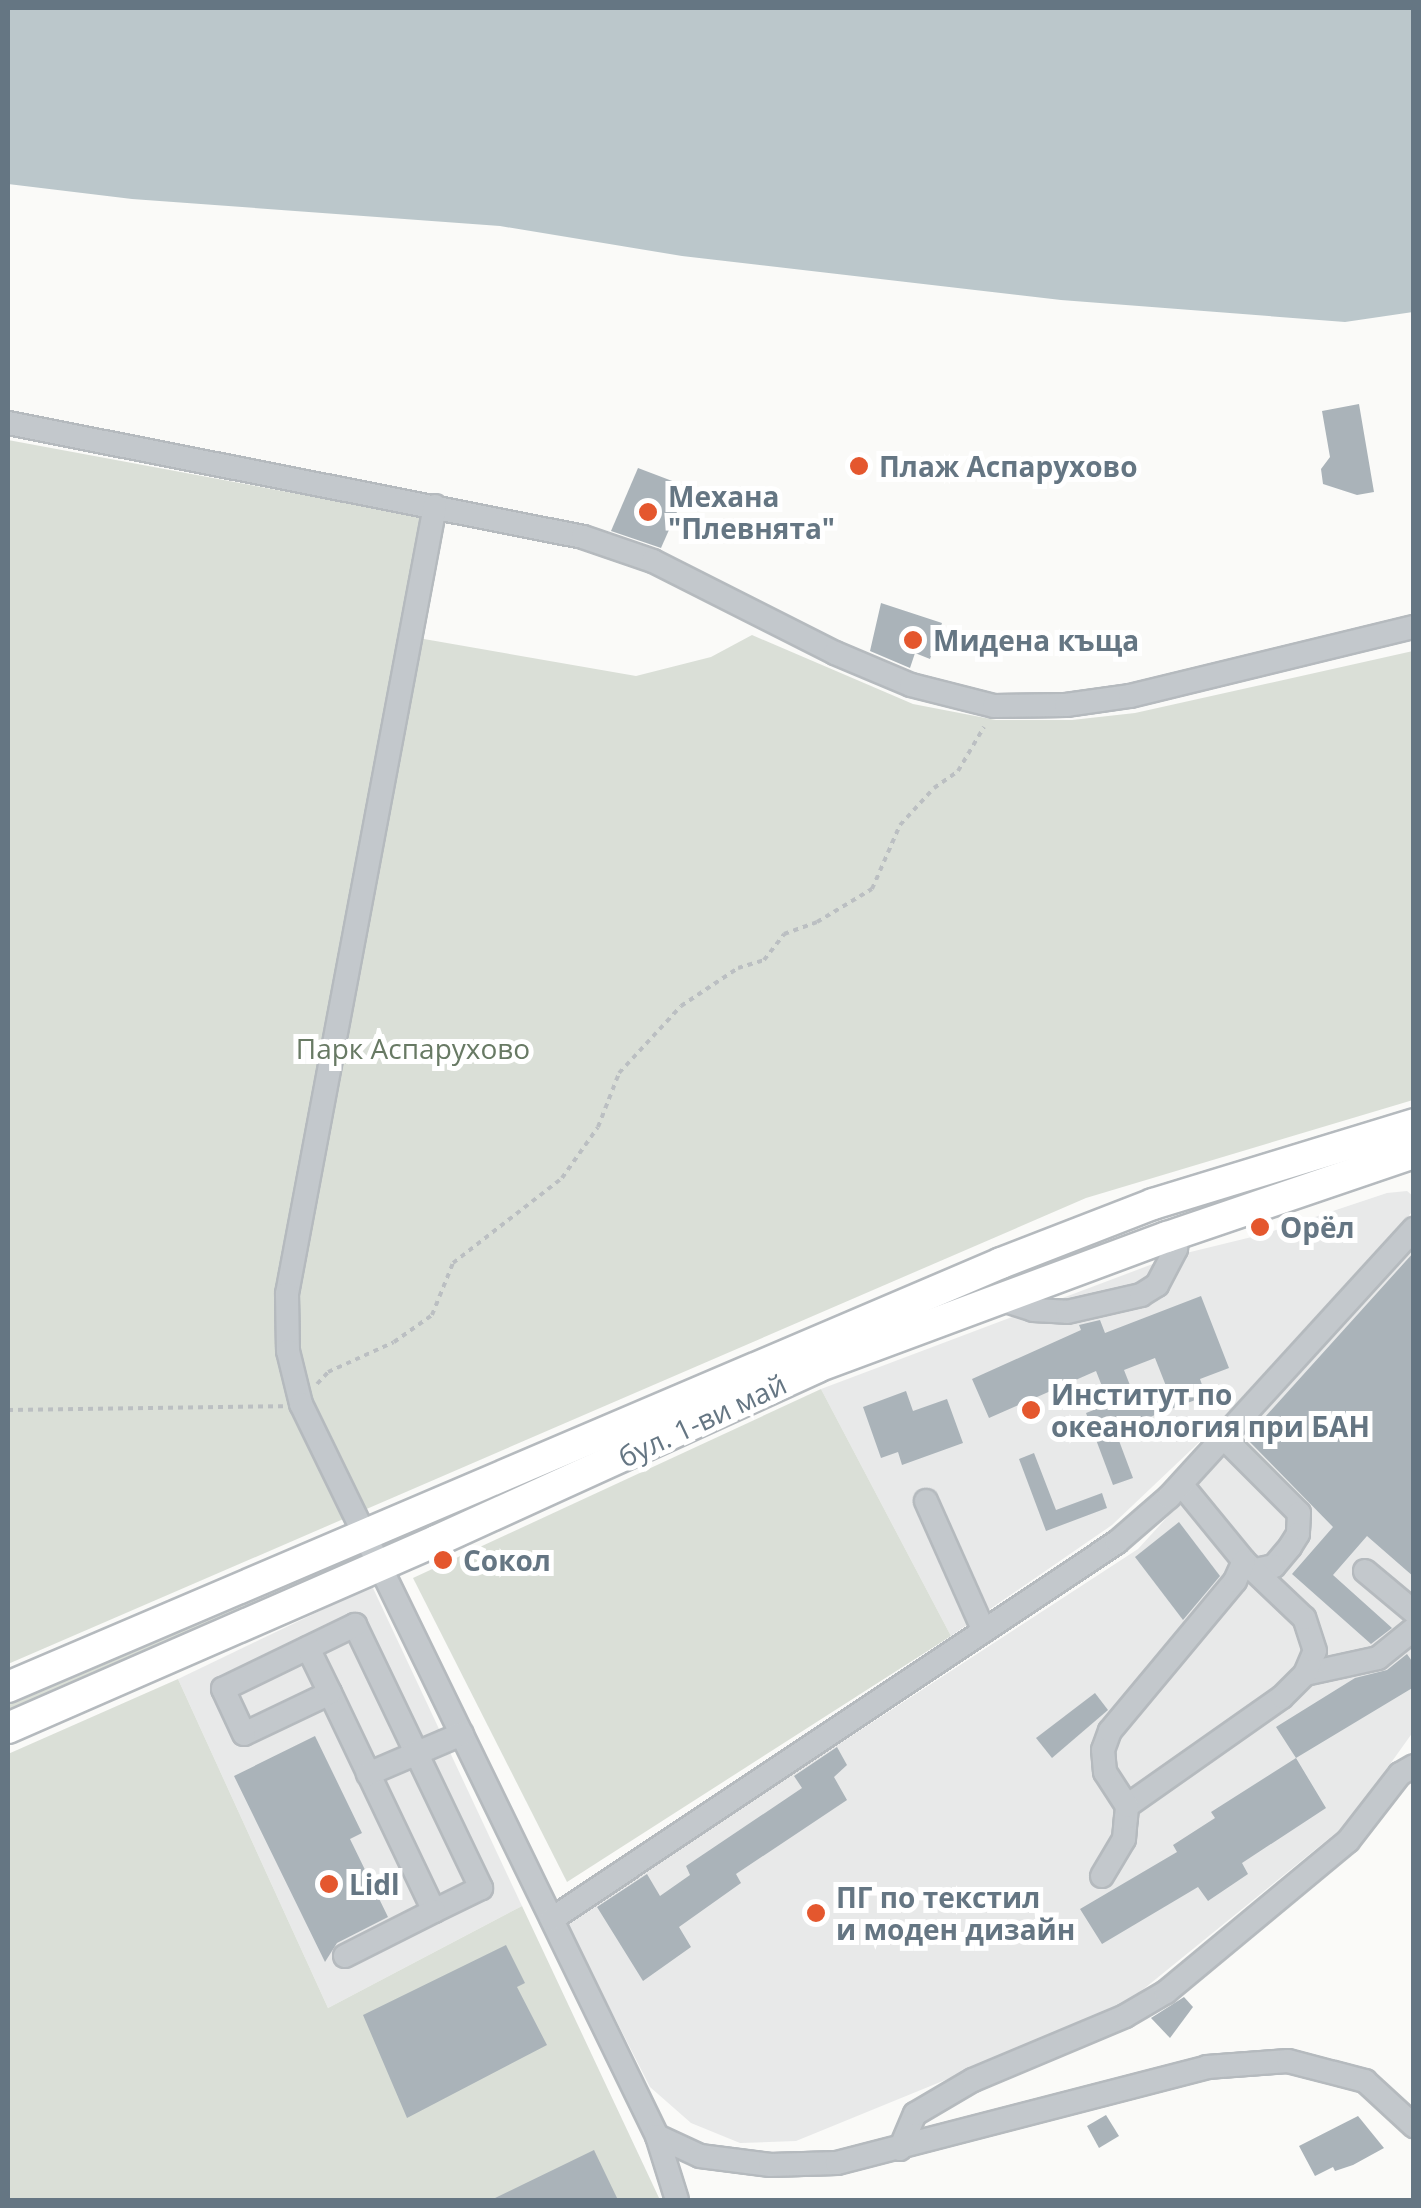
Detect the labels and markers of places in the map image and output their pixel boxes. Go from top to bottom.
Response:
place label: Плаж Аспарухово [879,449,1138,483]
marker: Плаж Аспарухово [848,455,870,477]
place label: Механа "Плевнята" [668,479,835,545]
marker: Механа "Плевнята" [637,501,659,523]
place label: Мидена къща [933,623,1139,657]
marker: Мидена къща [902,629,924,651]
place label: Орёл [1280,1210,1355,1244]
marker: Орёл [1249,1216,1271,1238]
place label: Институт по океанология при БАН [1051,1377,1370,1443]
marker: Институт по океанология при БАН [1020,1399,1042,1421]
place label: Сокол [463,1543,551,1577]
marker: Сокол [432,1549,454,1571]
place label: Lidl [349,1867,400,1901]
marker: Lidl [318,1873,340,1895]
place label: ПГ по текстил и моден дизайн [836,1880,1075,1946]
marker: ПГ по текстил и моден дизайн [805,1902,827,1924]

